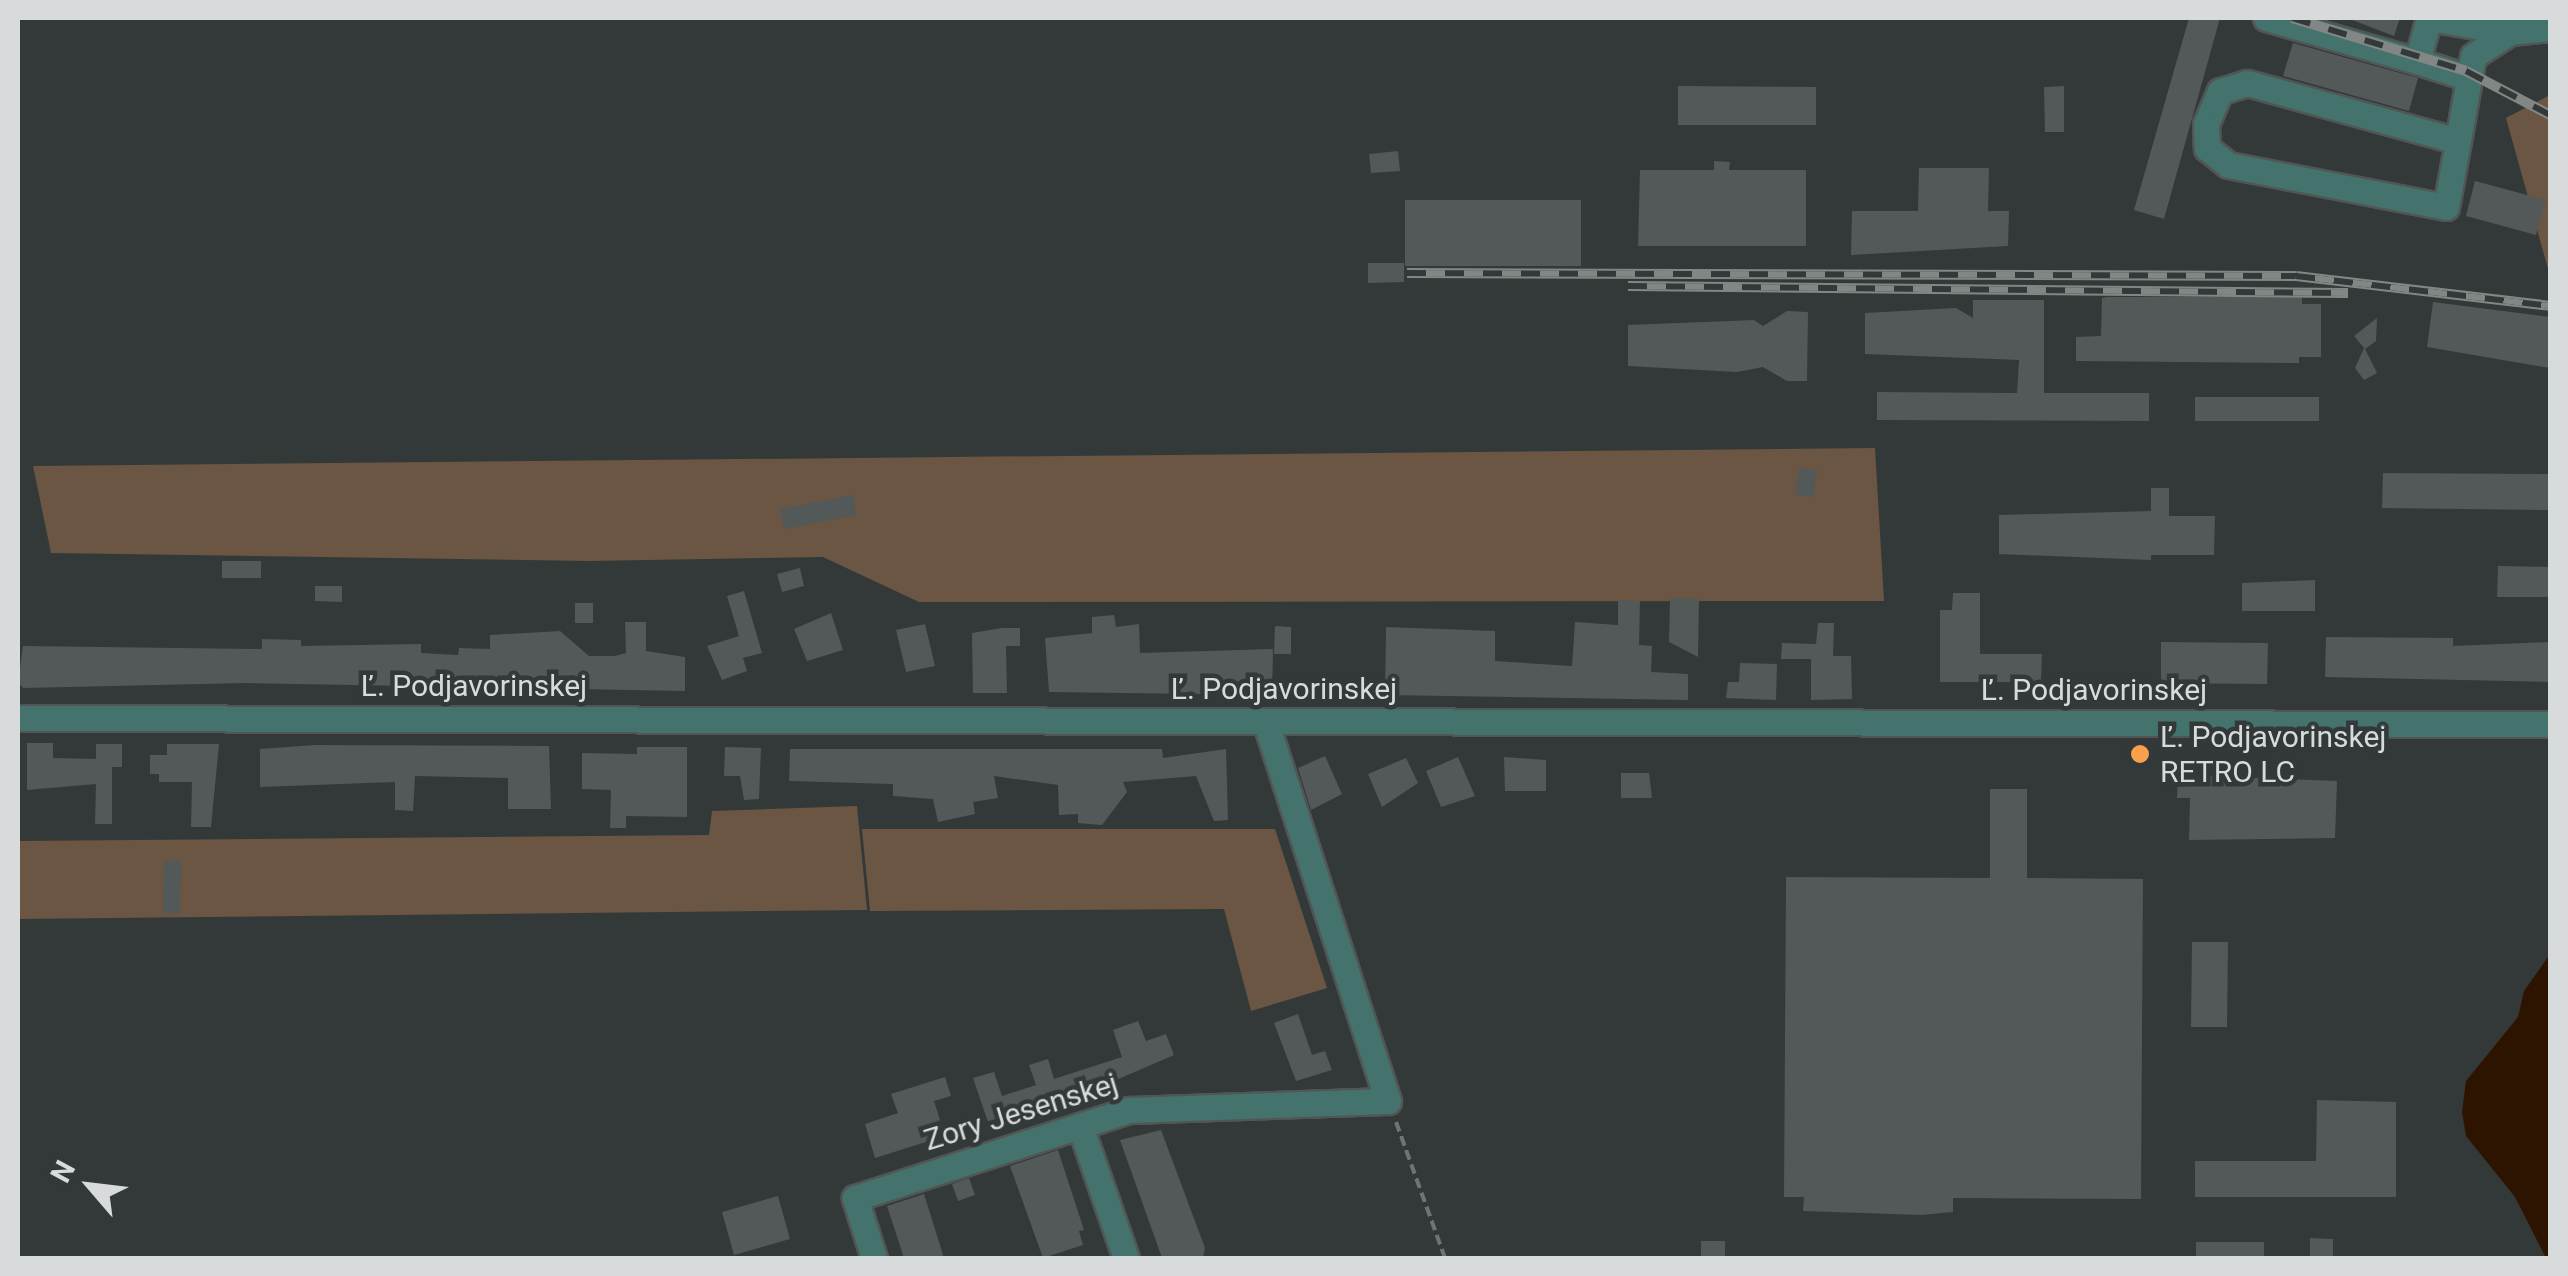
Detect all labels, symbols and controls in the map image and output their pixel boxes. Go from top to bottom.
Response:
street label: Ľ. Podjavorinskej [361,668,587,704]
street label: Ľ. Podjavorinskej [1171,671,1397,707]
street label: Ľ. Podjavorinskej [1981,672,2207,708]
place label: Ľ. Podjavorinskej RETRO LC [2160,719,2386,790]
marker: Ľ. Podjavorinskej RETRO LC [2129,743,2151,765]
street label: Zory Jesenskej [920,1065,1122,1159]
north arrow [40,1136,140,1236]
text: N [44,1155,82,1188]

